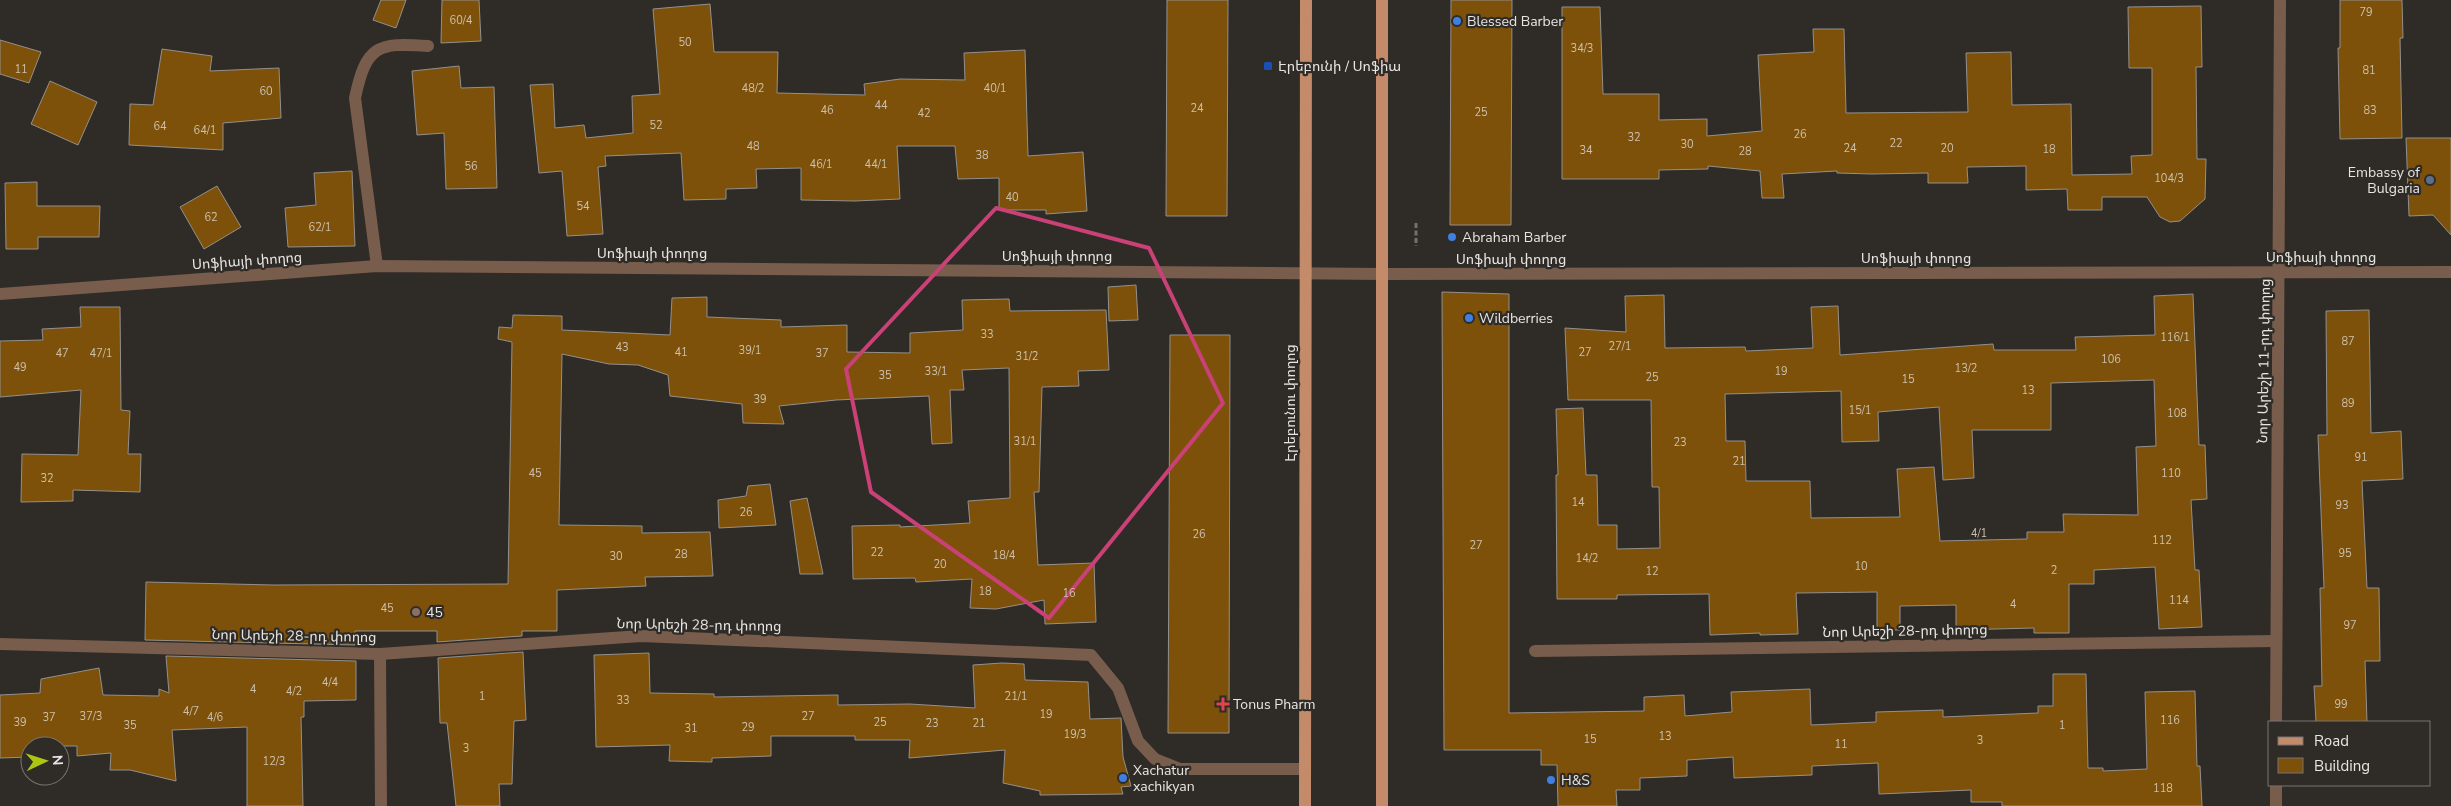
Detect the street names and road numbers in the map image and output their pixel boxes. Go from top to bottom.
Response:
street label: Սոֆիայի փողոց [597,244,707,263]
street label: Սոֆիայի փողոց [1002,247,1112,266]
street label: Սոֆիայի փողոց [191,248,303,274]
street label: Սոֆիայի փողոց [2266,248,2376,267]
street label: Սոֆիայի փողոց [1861,249,1971,268]
street label: Սոֆիայի փողոց [1456,250,1566,269]
street label: Նոր Արեշի 11-րդ փողոց [2253,278,2275,444]
street label: Էրեբունու փողոց [1281,344,1300,462]
street label: Նոր Արեշի 28-րդ փողոց [616,614,782,636]
street label: Նոր Արեշի 28-րդ փողոց [1822,620,1988,642]
street label: Նոր Արեշի 28-րդ փողոց [211,625,377,647]

